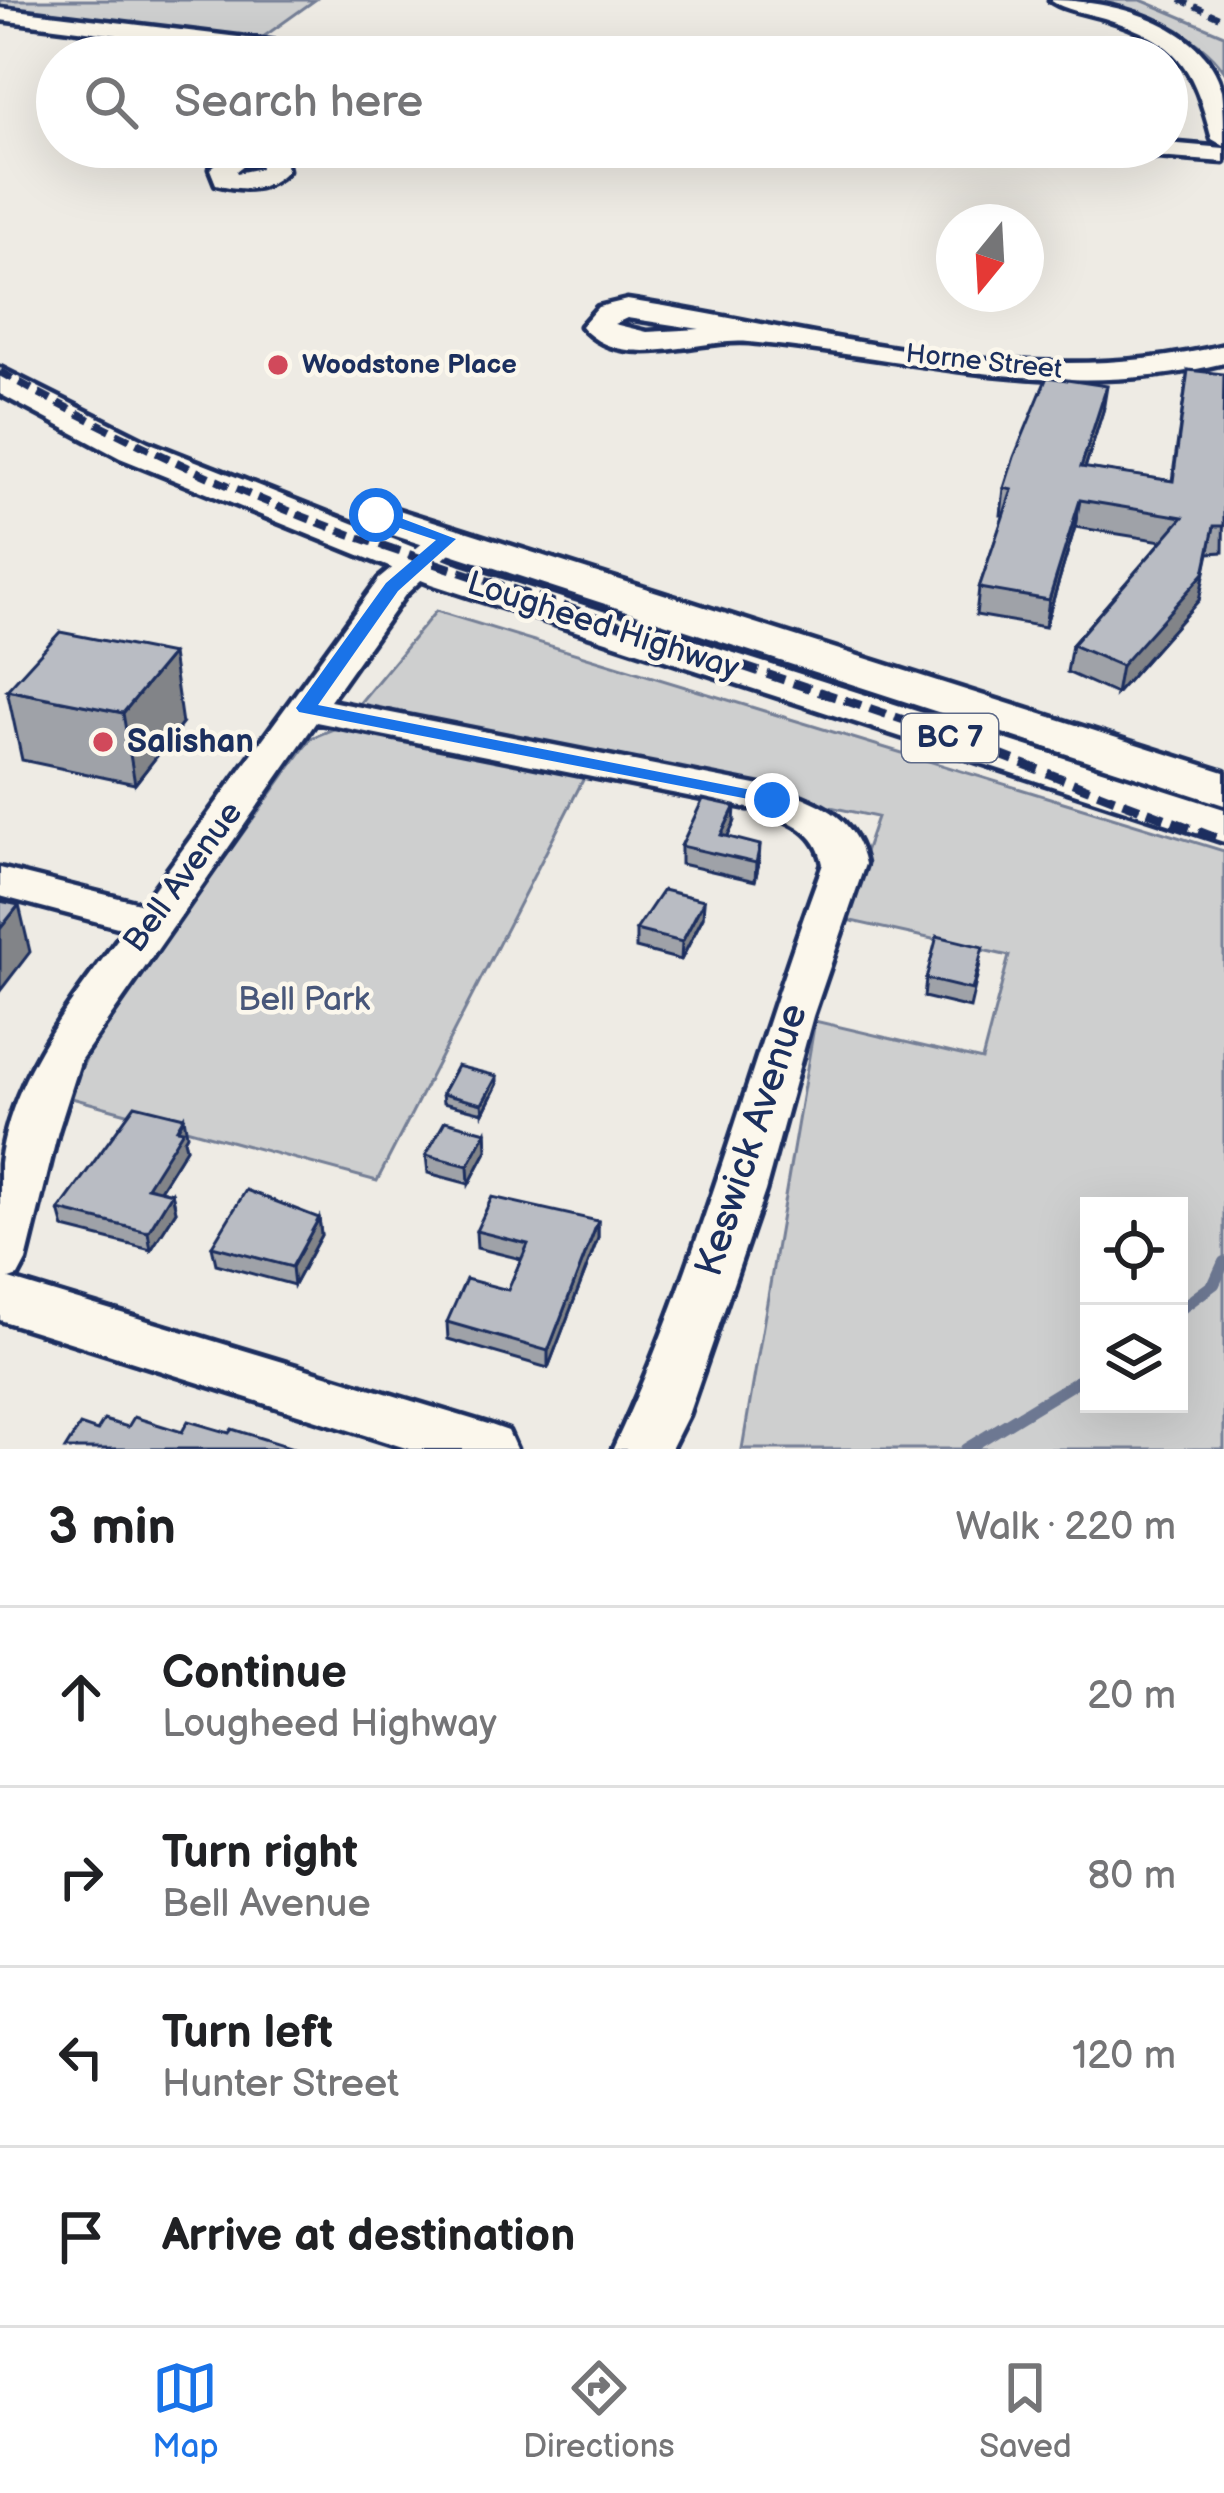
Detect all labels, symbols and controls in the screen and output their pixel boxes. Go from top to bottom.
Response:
search box [36,36,1188,168]
icon: search [78,69,144,135]
text: Search here [174,75,423,130]
north arrow [936,204,1044,312]
street label: Horne Street [904,338,1064,386]
place label: Woodstone Place [302,349,517,381]
marker: Woodstone Place [265,352,291,378]
route start [349,488,403,542]
street label: Lougheed Highway [462,563,744,689]
road number: BC 7 [902,714,998,762]
place label: Salishan [127,722,254,762]
marker: Salishan [90,729,116,755]
route end [745,773,799,827]
street label: Bell Avenue [115,794,251,960]
park label: Bell Park [238,980,371,1020]
street label: Keswick Avenue [686,998,818,1282]
map controls [1080,1197,1188,1413]
button: locate [1080,1197,1188,1305]
button: layers [1080,1305,1188,1413]
text: 3 min [48,1497,176,1558]
text: Walk · 220 m [956,1504,1176,1551]
text: Continue [162,1646,347,1701]
icon: ahead [48,1664,114,1730]
text: 20 m [1087,1673,1176,1720]
text: Lougheed Highway [162,1701,497,1748]
text: Turn right [162,1826,358,1881]
icon: right [48,1844,114,1910]
text: 80 m [1088,1853,1176,1900]
text: Bell Avenue [162,1881,371,1928]
text: Turn left [162,2006,333,2061]
icon: left [48,2024,114,2090]
text: 120 m [1072,2033,1176,2080]
text: Hunter Street [162,2061,399,2108]
icon: arrive [48,2204,114,2270]
text: Arrive at destination [162,2209,575,2264]
tab: Map [152,2355,219,2467]
tab: Directions [523,2355,675,2467]
tab: Saved [979,2355,1072,2467]

